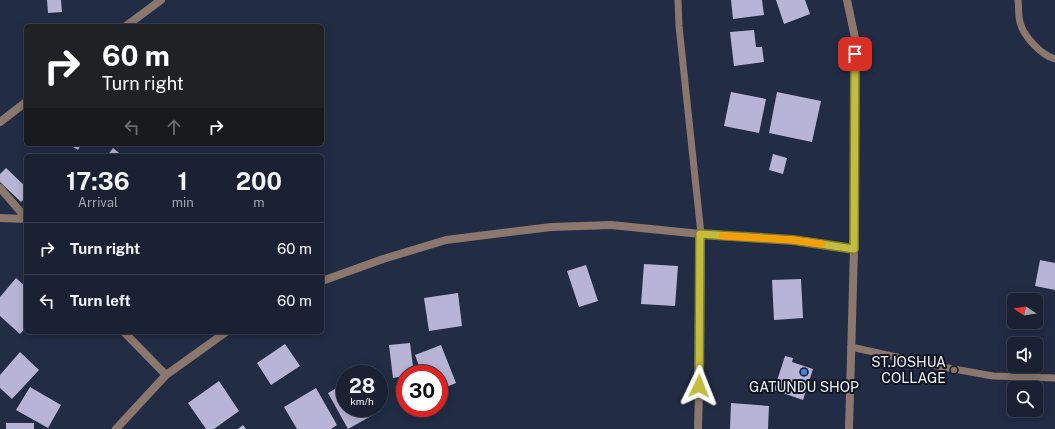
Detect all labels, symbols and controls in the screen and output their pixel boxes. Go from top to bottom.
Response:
pin [838,37,872,71]
text: 60 m [102,39,170,72]
icon: right [36,40,88,92]
icon: arrive [844,43,866,65]
text: Turn right [102,73,184,94]
icon: left [121,116,143,138]
icon: ahead [163,116,185,138]
icon: right [205,116,227,138]
text: 17:36 [66,167,130,195]
text: 1 [178,167,188,195]
text: 200 [236,167,282,195]
text: Arrival [78,195,118,210]
text: min [172,195,194,210]
text: m [253,195,264,210]
icon: right [36,238,58,260]
text: Turn right [70,240,140,257]
text: 60 m [277,240,312,257]
icon: left [36,290,58,312]
text: Turn left [70,292,131,309]
text: 60 m [277,292,312,309]
north arrow [1007,293,1043,329]
map controls [1007,293,1043,417]
button: sound [1007,337,1043,373]
place label: ST.JOSHUA COLLAGE [871,354,946,386]
speed limit sign: 30 [396,365,448,417]
position arrow [678,365,720,407]
marker: ST.JOSHUA COLLAGE [949,365,959,375]
marker: GATUNDU SHOP [799,367,809,377]
text: 28 [349,374,375,398]
place label: GATUNDU SHOP [749,379,859,395]
button: search [1007,381,1043,417]
text: km/h [350,395,374,407]

